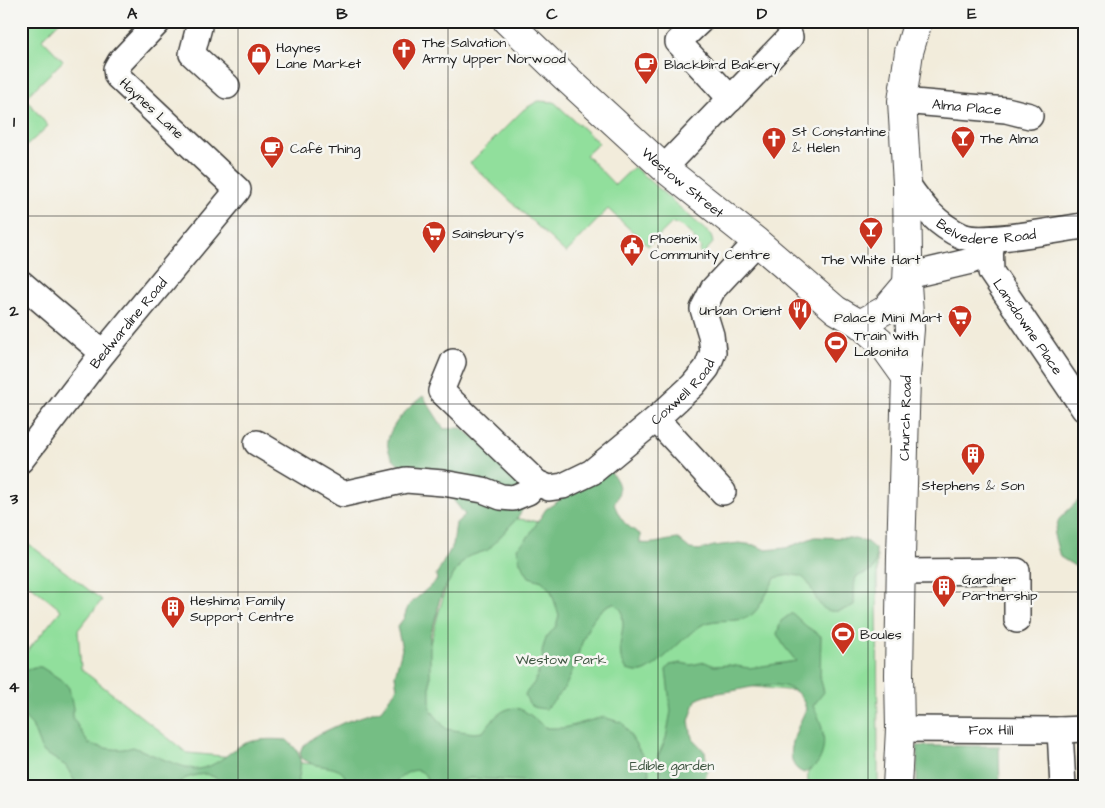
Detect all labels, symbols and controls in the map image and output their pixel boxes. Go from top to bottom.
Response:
text: A [127,3,138,25]
text: B [336,3,348,25]
text: C [546,3,558,25]
text: D [757,3,768,25]
text: E [967,3,977,25]
place label: The Salvation Army Upper Norwood [422,33,566,69]
church icon: The Salvation Army Upper Norwood [391,37,417,71]
place label: Haynes Lane Market [276,38,362,74]
shop icon: Haynes Lane Market [246,42,272,76]
cafe icon: Blackbird Bakery [633,51,659,85]
place label: Blackbird Bakery [664,55,780,75]
street label: Haynes Lane [115,73,188,144]
street label: Alma Place [931,95,1003,121]
text: 1 [13,111,16,133]
place label: St Constantine & Helen [792,122,887,158]
bar icon: The Alma [950,125,976,159]
church icon: St Constantine & Helen [761,126,787,160]
place label: The Alma [980,129,1038,149]
cafe icon: Café Thing [259,135,285,169]
place label: Café Thing [290,139,361,159]
street label: Westow Street [637,143,728,223]
street label: Belvedere Road [932,214,1038,250]
bar icon: The White Hart [858,216,884,250]
supermarket icon: Sainsbury's [421,220,447,254]
place label: Sainsbury's [452,224,524,244]
place label: Phoenix Community Centre [650,229,771,265]
public building icon: Phoenix Community Centre [619,233,645,267]
place label: The White Hart [822,250,921,270]
street label: Bedwardine Road [85,274,172,373]
street label: Lansdowne Place [987,275,1067,380]
restaurant icon: Urban Orient [787,297,813,331]
text: 2 [8,300,19,322]
place label: Urban Orient [699,301,782,321]
supermarket icon: Palace Mini Mart [947,304,973,338]
place label: Palace Mini Mart [834,308,942,328]
place label: Train with Labonita [854,326,918,362]
sports icon: Train with Labonita [823,330,849,364]
street label: Coxwell Road [647,357,720,430]
street label: Church Road [895,375,917,461]
building icon: Stephens & Son [960,442,986,476]
place label: Stephens & Son [921,476,1025,496]
text: 3 [9,488,19,510]
place label: Gardner Partnership [962,570,1038,606]
building icon: Gardner Partnership [931,574,957,608]
place label: Heshima Family Support Centre [190,591,294,627]
building icon: Heshima Family Support Centre [160,595,186,629]
sports icon: Boules [830,621,856,655]
place label: Boules [860,625,902,645]
park label: Westow Park [516,650,607,670]
text: 4 [9,676,20,698]
street label: Fox Hill [969,720,1013,741]
park label: Edible garden [630,756,714,776]

